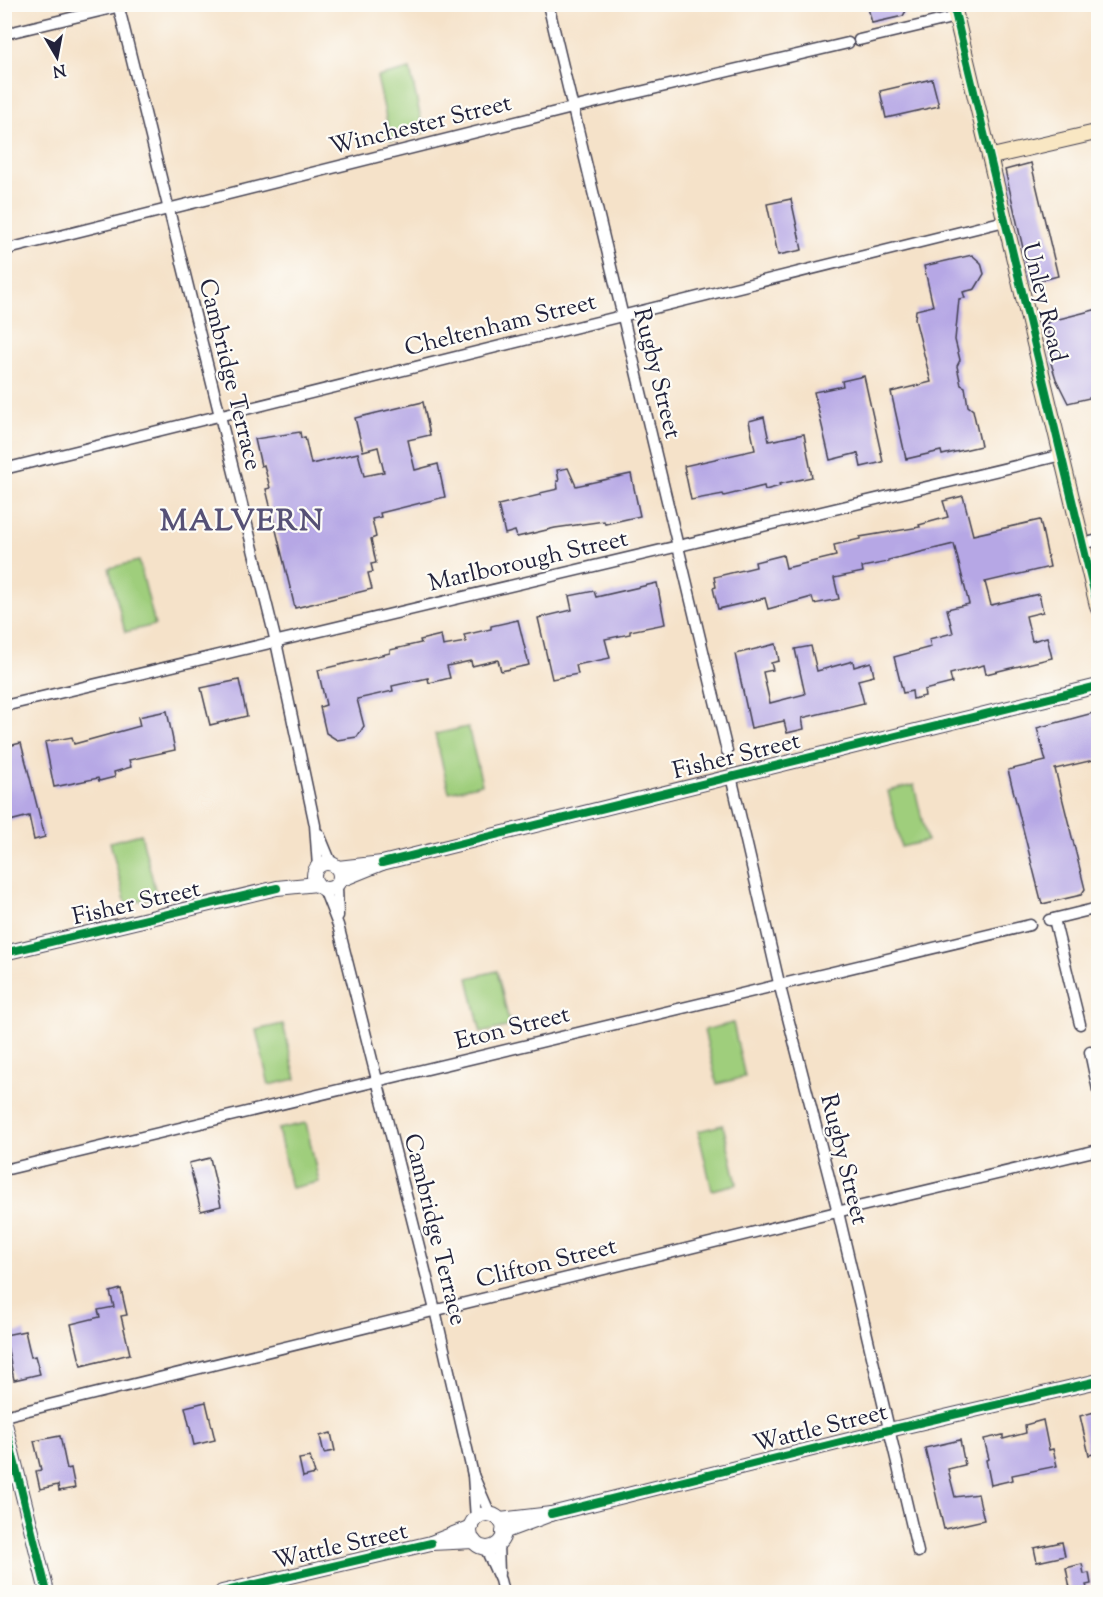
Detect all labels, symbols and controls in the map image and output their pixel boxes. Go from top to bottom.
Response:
north arrow [27,27,87,87]
text: N [51,57,67,82]
street label: Winchester Street [326,87,515,165]
street label: Unley Road [1012,239,1074,366]
street label: Cambridge Terrace [189,275,269,474]
street label: Cheltenham Street [401,286,600,366]
street label: Rugby Street [623,305,689,442]
district label: MALVERN [160,501,324,544]
street label: Marlborough Street [425,522,631,601]
street label: Fisher Street [669,725,804,789]
street label: Fisher Street [69,873,204,935]
street label: Eton Street [452,998,573,1060]
street label: Rugby Street [810,1091,876,1228]
street label: Cambridge Terrace [394,1130,474,1329]
street label: Clifton Street [473,1230,620,1298]
street label: Wattle Street [750,1396,891,1462]
street label: Wattle Street [270,1515,411,1579]

